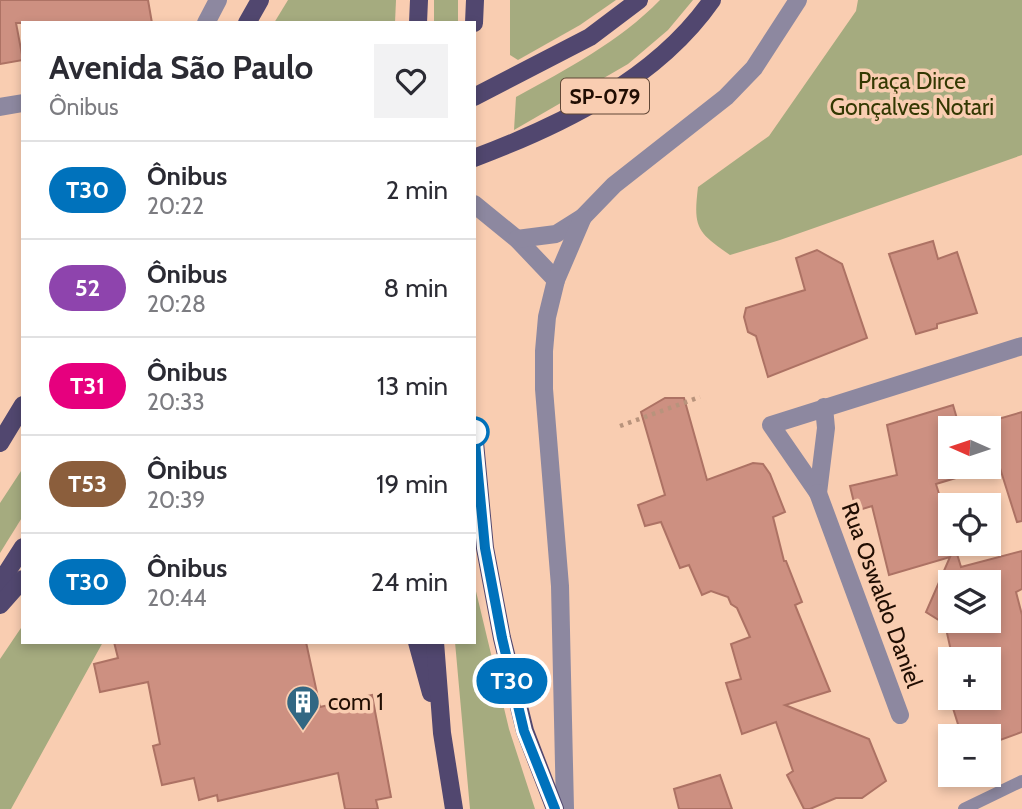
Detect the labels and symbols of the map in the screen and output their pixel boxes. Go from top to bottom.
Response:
park label: Praça Dirce Gonçalves Notari [830,67,994,121]
road number: SP-079 [561,78,649,114]
north arrow [938,416,1001,480]
unlabelled marker [459,417,489,447]
street label: Rua Oswaldo Daniel [835,499,929,692]
line badge: T30 [472,658,552,704]
building icon: com 1 [284,683,322,732]
place label: com 1 [328,688,384,716]

